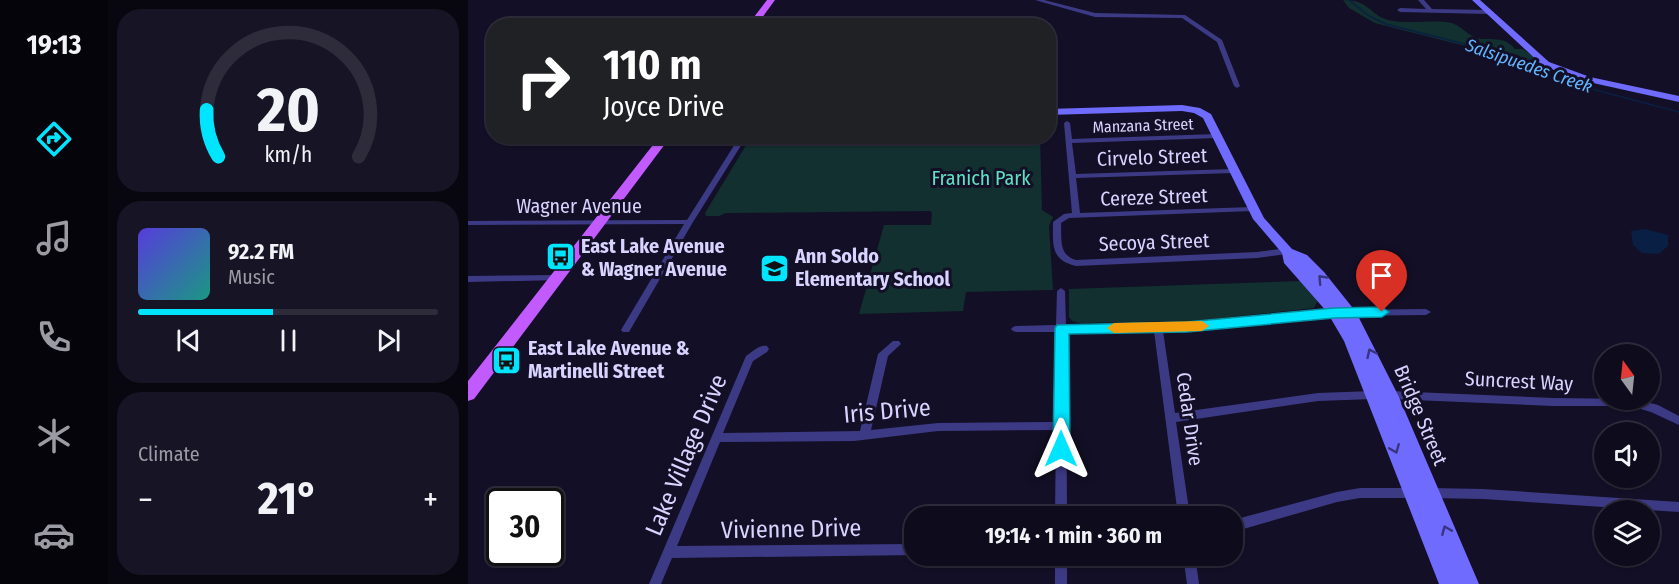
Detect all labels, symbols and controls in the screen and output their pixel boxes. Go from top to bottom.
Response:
text: 19:13 [27,29,81,61]
water label: Salsipuedes Creek [1462,34,1595,98]
text: 110 m [603,40,702,90]
icon: right [504,42,582,120]
text: 20 [256,74,319,149]
text: Joyce Drive [603,91,724,123]
street label: Manzana Street [1092,114,1195,137]
icon: directions [33,118,75,160]
text: km/h [264,143,312,169]
street label: Cirvelo Street [1096,143,1208,171]
park label: Franich Park [931,166,1031,190]
street label: Cereze Street [1100,183,1209,211]
street label: Wagner Avenue [516,194,642,218]
icon: music [33,217,75,259]
street label: Secoya Street [1098,228,1210,256]
place label: East Lake Avenue & Wagner Avenue [581,234,727,281]
text: 92.2 FM [228,238,294,265]
bus stop icon: East Lake Avenue & Wagner Avenue [544,241,576,273]
place label: Ann Soldo Elementary School [794,244,950,291]
pin [1356,250,1407,312]
school or university icon: Ann Soldo Elementary School [758,252,790,284]
icon: arrive [1365,259,1398,292]
text: Music [228,265,275,289]
one-way arrow [1318,275,1329,285]
icon: phone [33,316,75,358]
icon: previous [172,324,205,357]
icon: pause [272,324,305,357]
icon: next [372,324,405,357]
place label: East Lake Avenue & Martinelli Street [528,336,690,383]
bus stop icon: East Lake Avenue & Martinelli Street [491,344,523,376]
north arrow [1594,344,1660,410]
map controls [1594,344,1660,566]
one-way arrow [1366,349,1378,360]
street label: Bridge Street [1389,361,1453,469]
street label: Suncrest Way [1464,366,1574,396]
street label: Lake Village Drive [639,370,733,540]
street label: Cedar Drive [1172,371,1208,467]
street label: Iris Drive [842,393,932,429]
icon: climate [33,415,75,457]
position arrow [1029,417,1093,481]
button: sound [1594,422,1660,488]
text: Climate [138,442,200,466]
one-way arrow [1388,443,1400,454]
text: 21° [258,472,318,526]
text: − [138,480,153,520]
text: + [423,480,438,520]
speed limit sign: 30 [486,488,564,566]
button: layers [1594,500,1660,566]
icon: car [33,514,75,556]
street label: Vivienne Drive [721,514,861,544]
text: 19:14 · 1 min · 360 m [985,522,1162,549]
one-way arrow [1442,525,1454,536]

